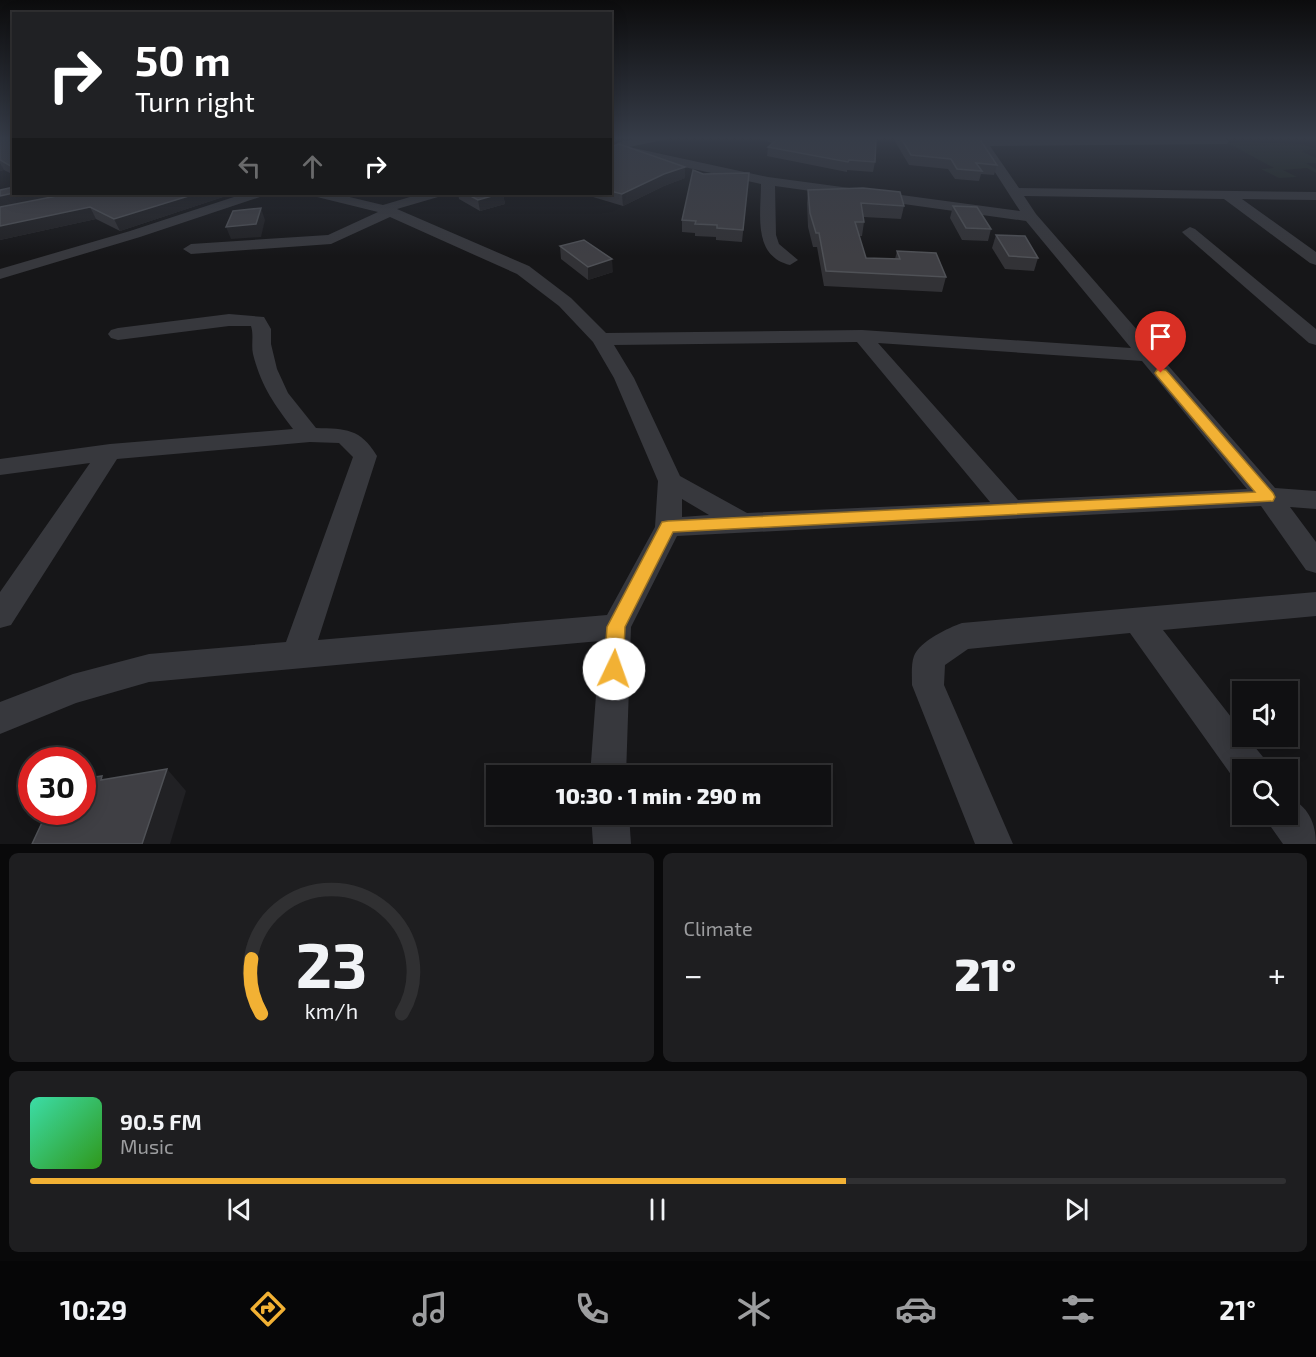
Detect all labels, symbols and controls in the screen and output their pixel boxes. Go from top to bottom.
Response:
text: 50 m [135,34,231,84]
icon: right [36,36,114,114]
text: Turn right [135,85,255,117]
icon: left [233,150,266,183]
icon: ahead [296,150,329,183]
icon: right [359,150,392,183]
pin [1135,311,1186,373]
icon: arrive [1144,320,1177,353]
position arrow [582,637,646,701]
map controls [1232,681,1298,825]
button: sound [1232,681,1298,747]
speed limit sign: 30 [18,747,96,825]
button: search [1232,759,1298,825]
text: 10:30 · 1 min · 290 m [556,782,761,808]
text: Climate [684,916,753,940]
text: 23 [295,926,367,1001]
text: 21° [954,946,1016,1000]
text: − [684,954,703,994]
text: + [1268,954,1286,994]
text: km/h [305,999,358,1024]
text: 90.5 FM [120,1108,202,1134]
text: Music [120,1134,174,1158]
icon: previous [223,1193,256,1226]
icon: pause [641,1193,674,1226]
icon: next [1060,1193,1093,1226]
icon: directions [247,1288,289,1330]
icon: music [409,1288,451,1330]
icon: phone [571,1288,613,1330]
icon: climate [733,1288,775,1330]
icon: car [895,1288,937,1330]
icon: filters [1057,1288,1099,1330]
text: 10:29 [60,1293,127,1325]
text: 21° [1219,1293,1256,1325]

